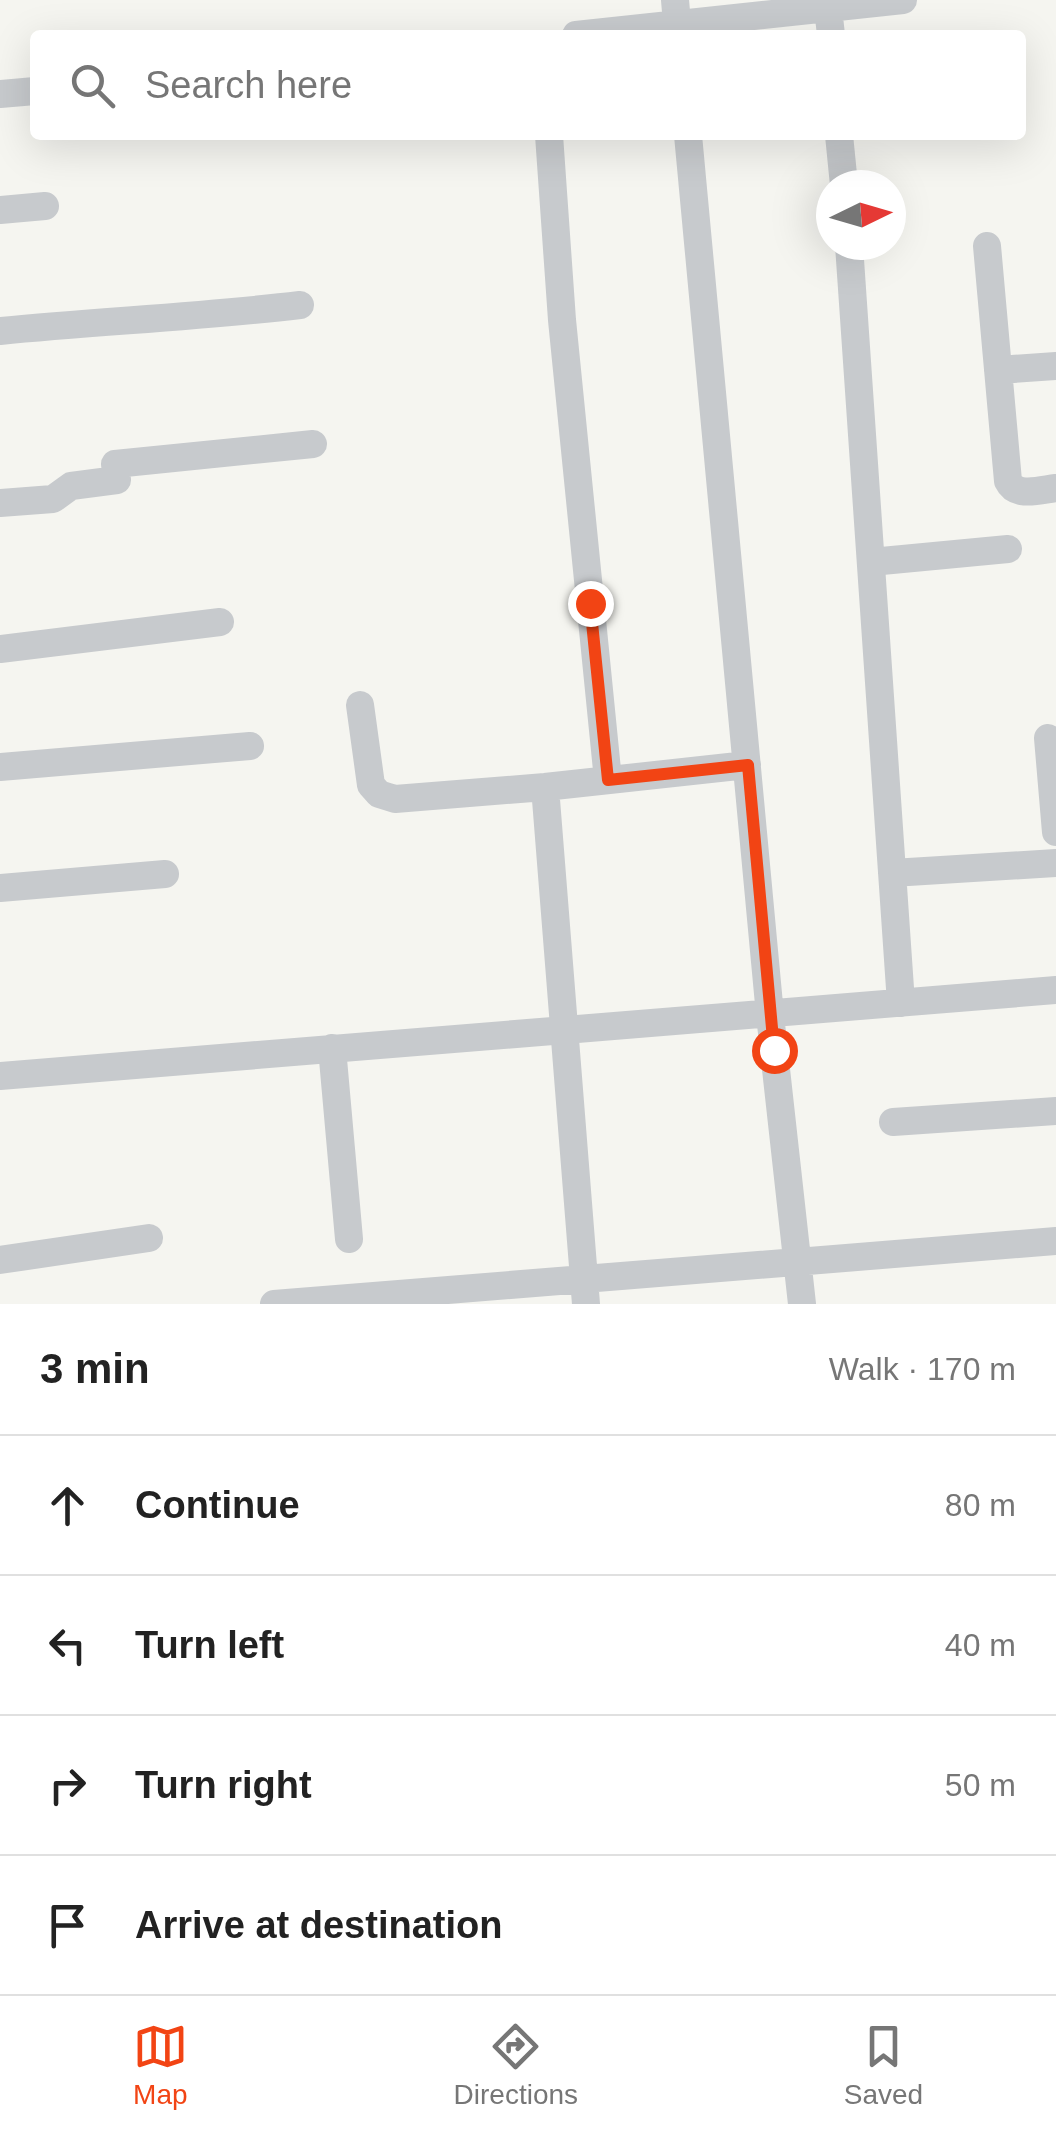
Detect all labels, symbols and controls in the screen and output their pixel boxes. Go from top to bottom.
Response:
search box [30,30,1026,140]
icon: search [65,58,120,113]
text: Search here [145,64,352,106]
north arrow [816,170,906,260]
route end [568,581,614,627]
route start [752,1028,798,1074]
text: 3 min [40,1345,150,1392]
text: Walk · 170 m [829,1351,1016,1387]
icon: ahead [40,1478,95,1533]
text: Continue [135,1484,300,1526]
text: 80 m [945,1487,1016,1523]
icon: left [40,1618,95,1673]
text: Turn left [135,1624,284,1666]
text: 40 m [945,1627,1016,1663]
icon: right [40,1758,95,1813]
text: Turn right [135,1764,312,1806]
text: 50 m [945,1767,1016,1803]
icon: arrive [40,1898,95,1953]
text: Arrive at destination [135,1904,502,1946]
tab: Map [133,2019,188,2111]
tab: Directions [454,2019,578,2111]
tab: Saved [844,2019,923,2111]

